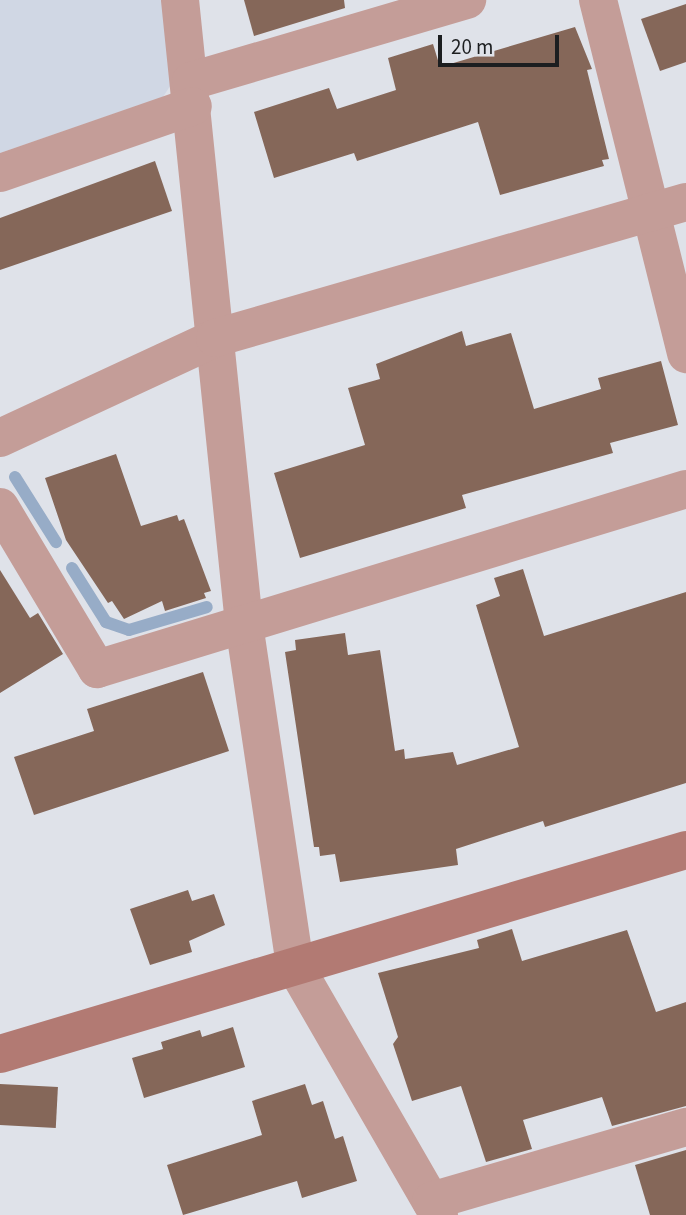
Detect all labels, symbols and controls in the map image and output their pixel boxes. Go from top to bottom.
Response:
scale bar [441,21,562,65]
text: 20 m [451,32,493,62]

